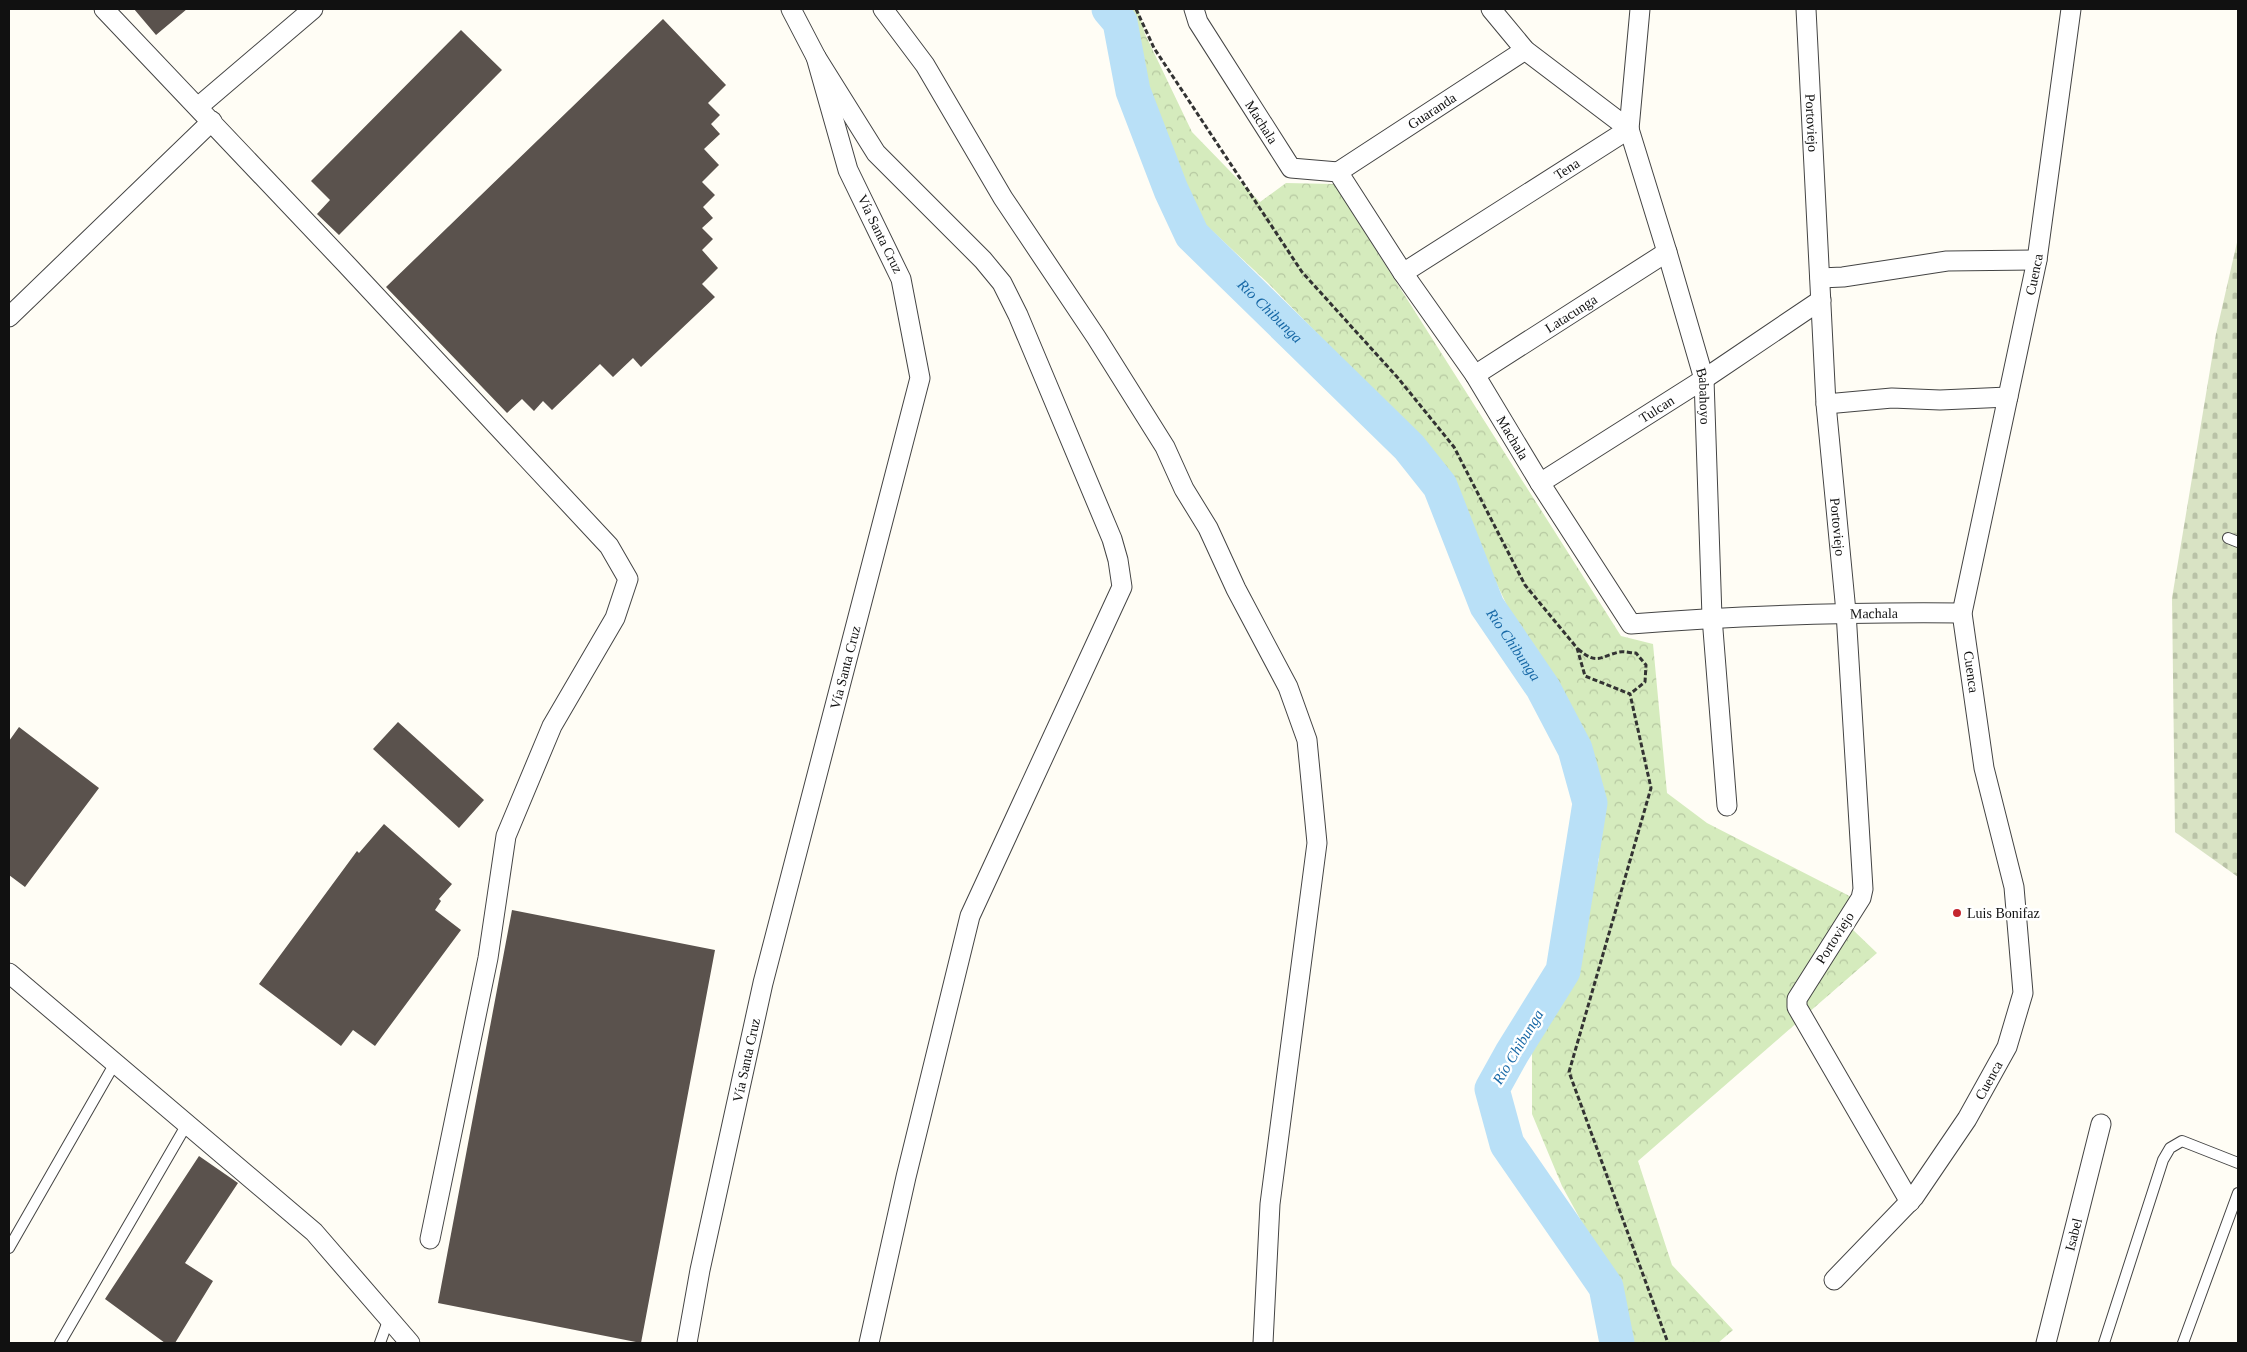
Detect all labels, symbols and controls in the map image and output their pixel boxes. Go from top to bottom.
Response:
street label: Guaranda [1405,89,1459,132]
street label: Portoviejo [1803,93,1821,152]
street label: Machala [1242,97,1281,147]
street label: Tena [1551,155,1583,182]
street label: Vía Santa Cruz [855,192,905,276]
street label: Cuenca [2022,252,2045,297]
water label: Río Chibunga [1234,276,1306,346]
street label: Latacunga [1542,291,1600,336]
street label: Babahoyo [1694,366,1713,425]
street label: Tulcan [1636,392,1677,426]
street label: Machala [1494,413,1532,463]
street label: Portoviejo [1828,497,1848,557]
water label: Río Chibunga [1483,605,1544,684]
street label: Machala [1850,605,1899,621]
street label: Vía Santa Cruz [827,624,863,711]
street label: Cuenca [1961,650,1981,695]
place label: Luis Bonifaz [1967,906,2040,921]
marker: Luis Bonifaz [1951,907,1963,919]
street label: Portoviejo [1813,909,1857,967]
water label: Río Chibunga [1489,1007,1546,1088]
street label: Vía Santa Cruz [730,1017,763,1104]
street label: Cuenca [1972,1057,2006,1102]
street label: Isabel [2062,1216,2085,1252]

